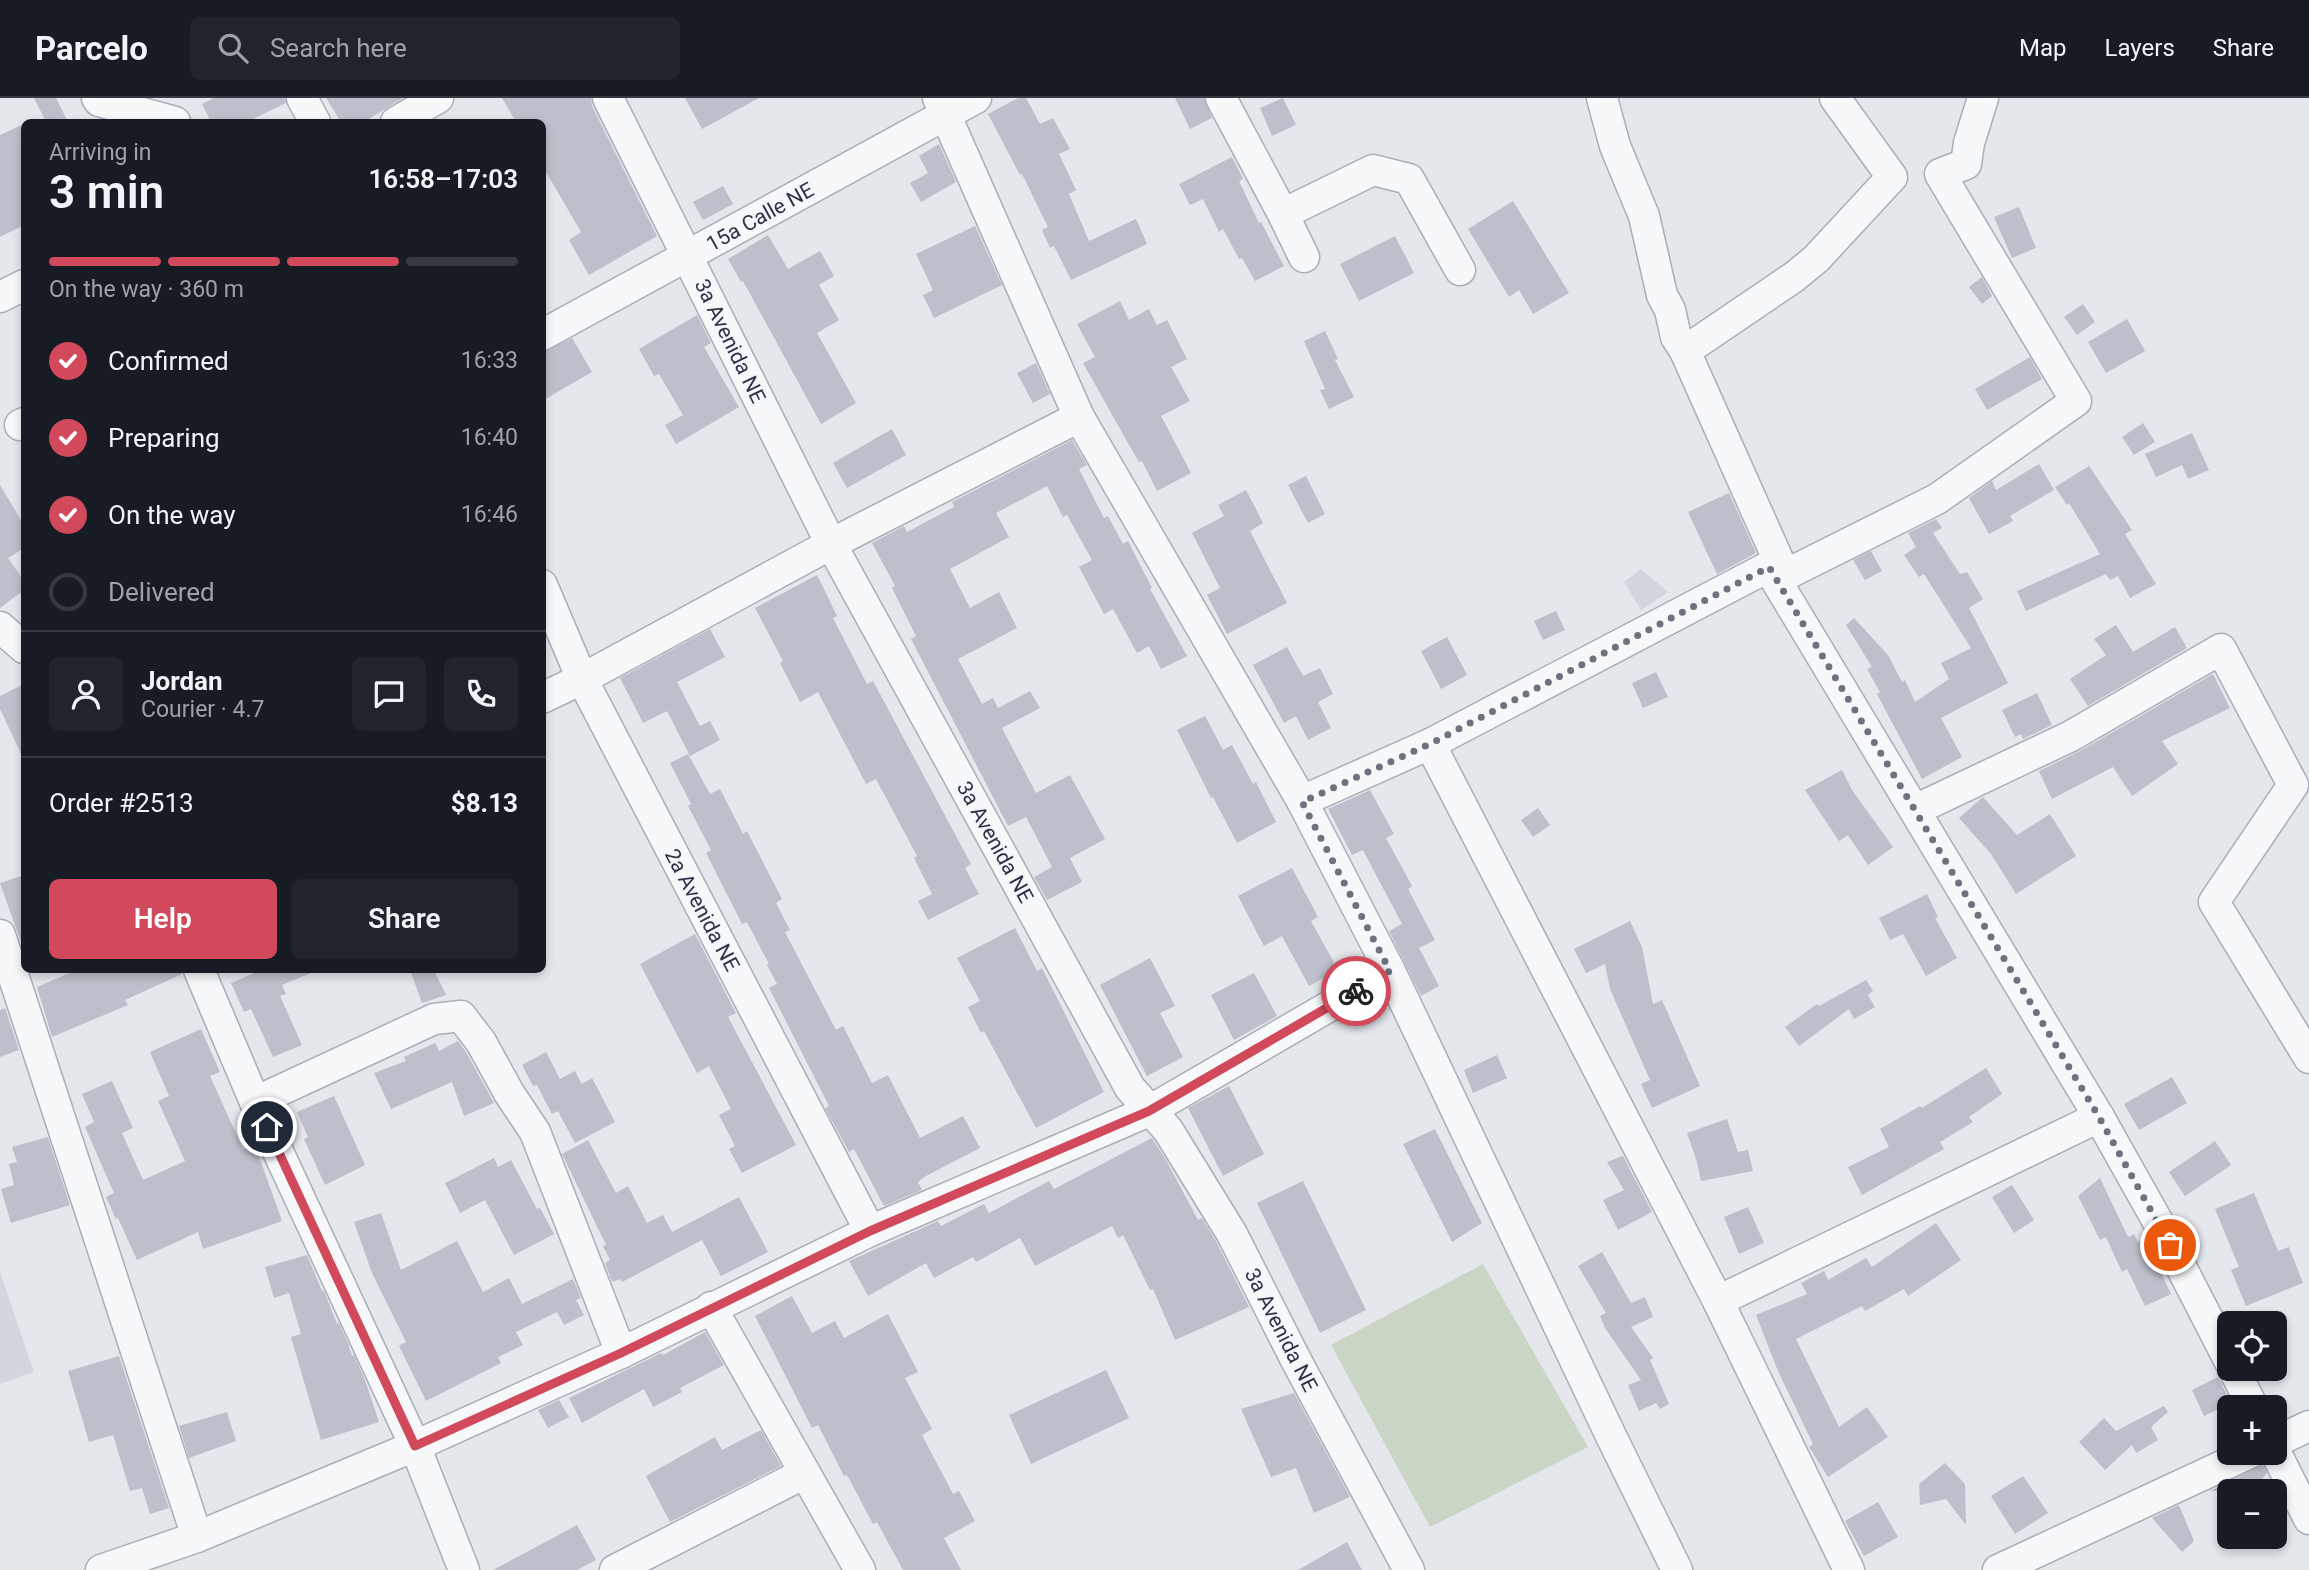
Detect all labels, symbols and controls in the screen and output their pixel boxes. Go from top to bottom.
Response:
search box [190,17,680,80]
text: Parcelo [35,29,148,68]
icon: search [214,29,252,67]
text: Search here [270,33,407,63]
text: Map [2019,34,2067,62]
text: Layers [2105,34,2175,62]
text: Share [2213,34,2274,62]
text: Arriving in [49,139,152,166]
text: 16:58–17:03 [368,164,518,194]
text: 3 min [49,165,164,219]
street label: 15a Calle NE [702,178,818,256]
street label: 3a Avenida NE [690,275,770,407]
text: On the way · 360 m [49,276,244,303]
icon: check [49,342,87,380]
text: Confirmed [108,346,229,376]
text: 16:33 [461,347,518,374]
icon: check [49,419,87,457]
text: Preparing [108,423,220,453]
text: 16:40 [461,424,518,451]
icon: check [49,496,87,534]
text: On the way [108,500,236,530]
text: 16:46 [461,501,518,528]
text: Delivered [108,577,215,607]
button: person [49,657,123,731]
button: chat [352,657,426,731]
button: phone [444,657,518,731]
text: Jordan [141,666,223,696]
text: Courier · 4.7 [141,696,264,723]
street label: 3a Avenida NE [952,777,1038,907]
text: Order #2513 [49,788,194,818]
text: $8.13 [451,788,518,818]
street label: 2a Avenida NE [660,845,744,975]
button: Help [49,879,277,959]
button: Share [291,879,518,959]
courier [1321,956,1391,1026]
icon: bike [1337,972,1375,1010]
pin [237,1097,297,1157]
icon: home [248,1108,286,1146]
pin [2140,1215,2200,1275]
icon: bag [2151,1226,2189,1264]
street label: 3a Avenida NE [1240,1264,1322,1396]
map controls [2217,1311,2287,1549]
button: locate [2217,1311,2287,1381]
button: + [2217,1395,2287,1465]
button: − [2217,1479,2287,1549]

